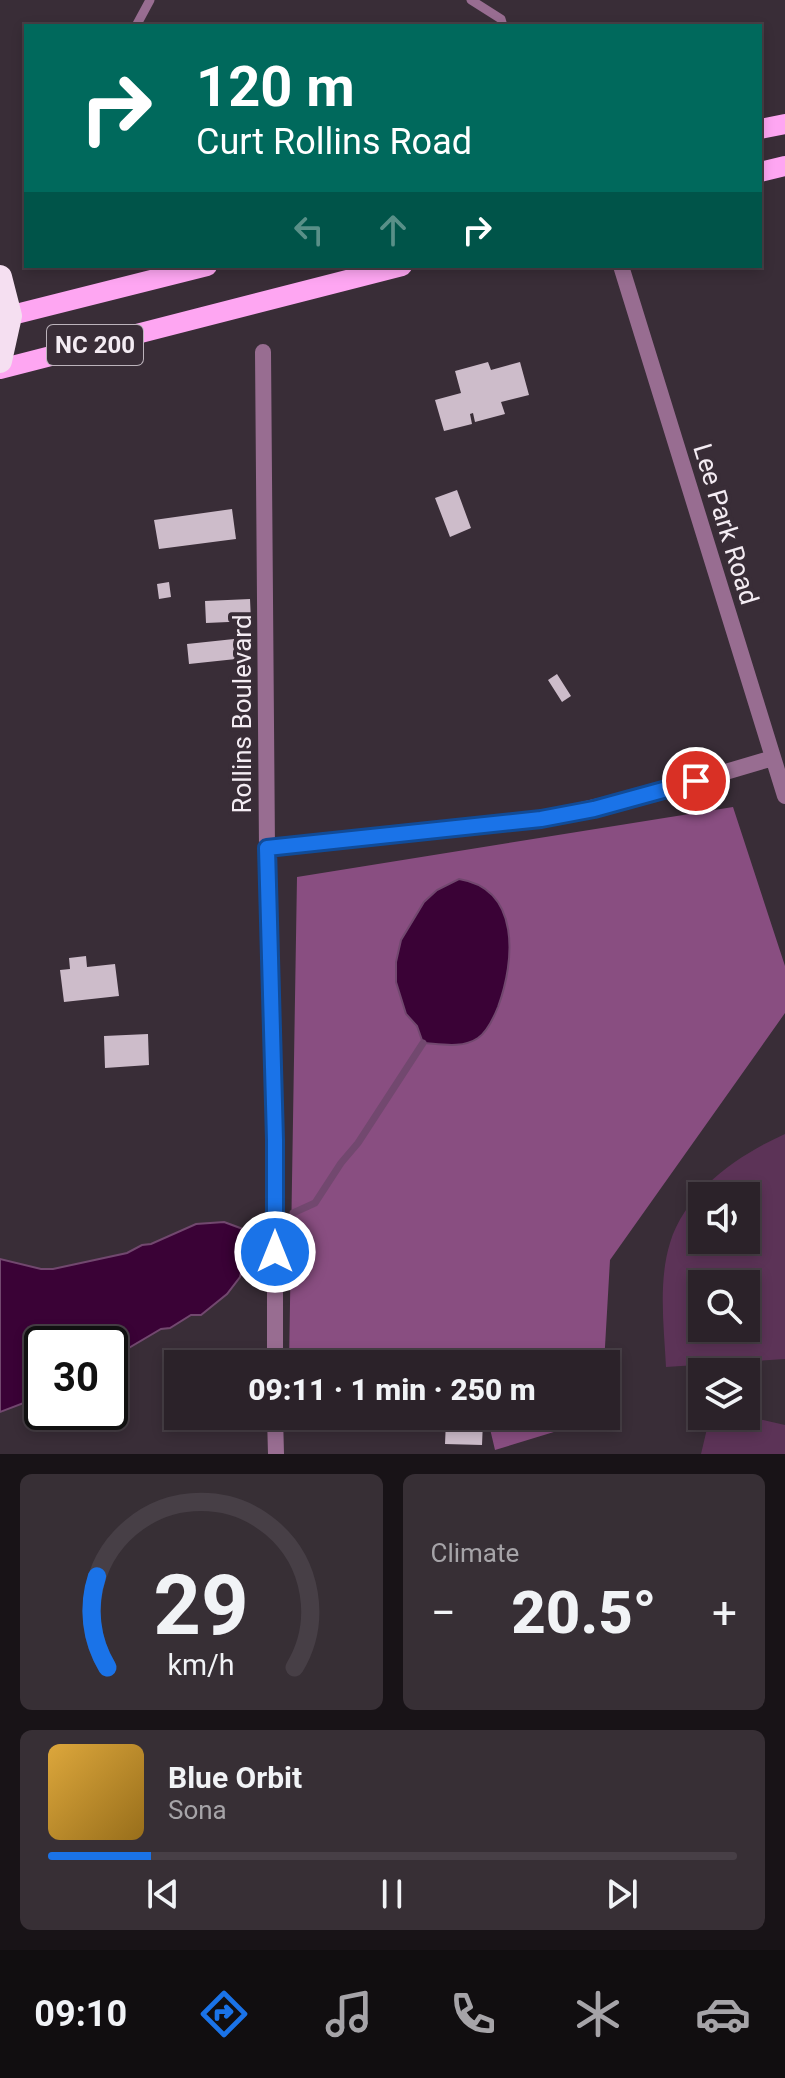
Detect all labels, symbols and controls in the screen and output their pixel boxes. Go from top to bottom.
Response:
text: 120 m [196,54,355,120]
icon: right [64,56,168,160]
text: Curt Rollins Road [196,121,472,163]
icon: left [287,208,331,252]
icon: ahead [371,208,415,252]
icon: right [455,208,499,252]
road number: NC 200 [47,325,143,365]
street label: Lee Park Road [687,440,765,608]
street label: Rollins Boulevard [227,614,257,814]
pin [662,747,730,815]
icon: arrive [674,759,718,803]
map controls [688,1182,760,1430]
button: sound [688,1182,760,1254]
position arrow [233,1210,317,1294]
button: search [688,1270,760,1342]
speed limit sign: 30 [24,1326,128,1430]
button: layers [688,1358,760,1430]
text: 09:11 · 1 min · 250 m [248,1372,536,1407]
text: Climate [431,1538,519,1568]
text: 29 [154,1557,249,1654]
text: 20.5° [511,1577,656,1648]
text: − [431,1587,456,1639]
text: + [712,1587,737,1639]
text: km/h [168,1648,235,1682]
text: Blue Orbit [168,1760,302,1795]
text: Sona [168,1795,227,1825]
icon: previous [141,1872,185,1916]
icon: pause [370,1872,414,1916]
icon: next [600,1872,644,1916]
icon: directions [196,1986,252,2042]
icon: music [321,1986,377,2042]
icon: phone [445,1986,501,2042]
icon: climate [570,1986,626,2042]
icon: car [695,1986,751,2042]
text: 09:10 [34,1993,127,2035]

